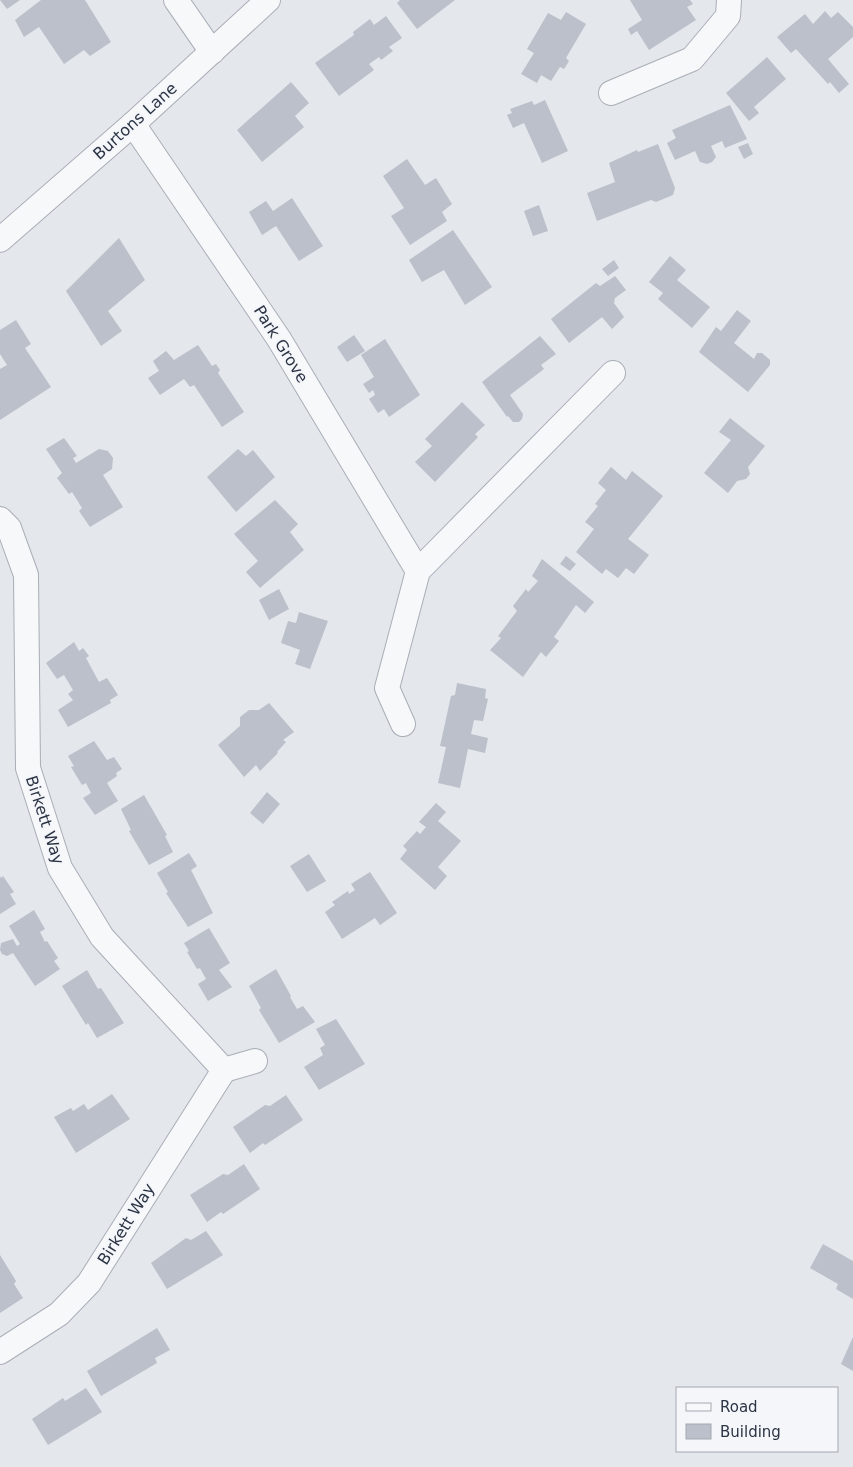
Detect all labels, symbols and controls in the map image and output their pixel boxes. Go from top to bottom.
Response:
street label: Burtons Lane [89,78,181,164]
street label: Park Grove [250,302,312,386]
street label: Birkett Way [22,773,68,867]
street label: Birkett Way [94,1180,158,1268]
legend [676,1387,838,1452]
text: Road [720,1398,758,1416]
text: Building [720,1423,781,1441]

